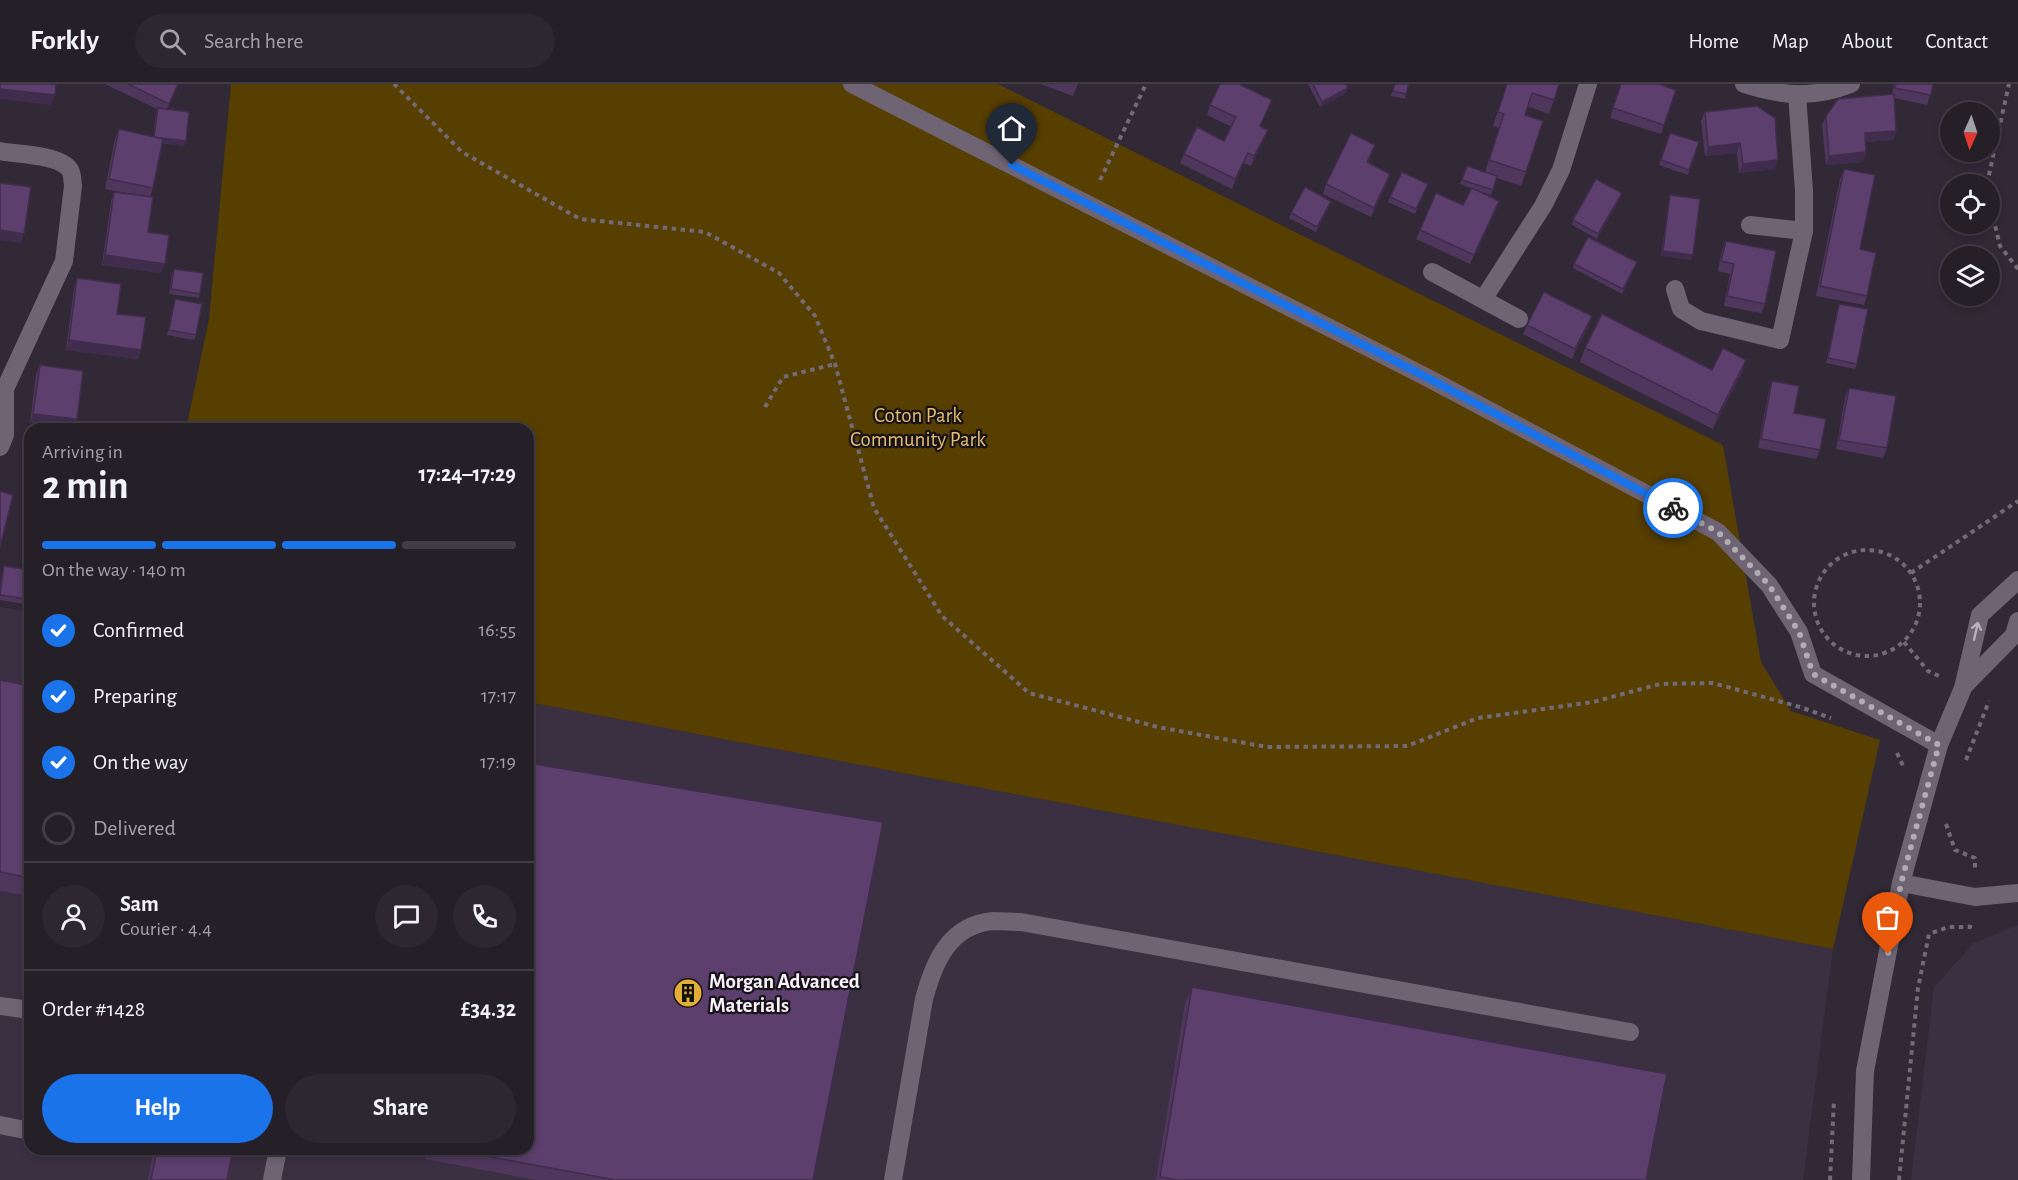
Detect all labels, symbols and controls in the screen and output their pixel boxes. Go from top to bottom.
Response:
search box [135,14,555,68]
icon: search [156,25,189,58]
text: Forkly [30,27,99,55]
text: Search here [204,30,303,52]
text: Home [1688,31,1739,52]
text: Map [1772,31,1809,52]
text: About [1842,31,1892,52]
text: Contact [1925,31,1988,52]
north arrow [1940,102,2000,162]
map controls [1940,102,2000,306]
pin [986,103,1037,165]
icon: home [995,112,1028,145]
button: locate [1940,174,2000,234]
button: layers [1940,246,2000,306]
park label: Coton Park Community Park [850,405,986,450]
text: Arriving in [42,442,123,462]
text: 17:24–17:29 [419,463,516,485]
text: 2 min [42,467,129,506]
courier [1643,478,1703,538]
icon: bike [1657,492,1690,525]
text: On the way · 140 m [42,560,186,580]
icon: check [42,614,75,647]
text: Confirmed [93,619,184,641]
text: 16:55 [478,620,516,640]
one-way arrow [1971,621,1983,640]
icon: check [42,680,75,713]
text: Preparing [93,685,177,707]
text: 17:17 [481,686,516,706]
icon: check [42,746,75,779]
text: On the way [93,751,188,773]
text: 17:19 [480,752,516,772]
text: Delivered [93,817,176,839]
button: person [42,885,105,948]
button: chat [375,885,438,948]
button: phone [453,885,516,948]
pin [1862,892,1913,954]
text: Sam [120,893,159,915]
icon: bag [1871,901,1904,934]
text: Courier · 4.4 [120,919,212,939]
place label: Morgan Advanced Materials [709,971,860,1016]
building icon: Morgan Advanced Materials [672,977,704,1009]
text: Order #1428 [42,998,145,1020]
text: £34.32 [461,998,516,1020]
button: Help [42,1074,273,1143]
button: Share [285,1074,516,1143]

